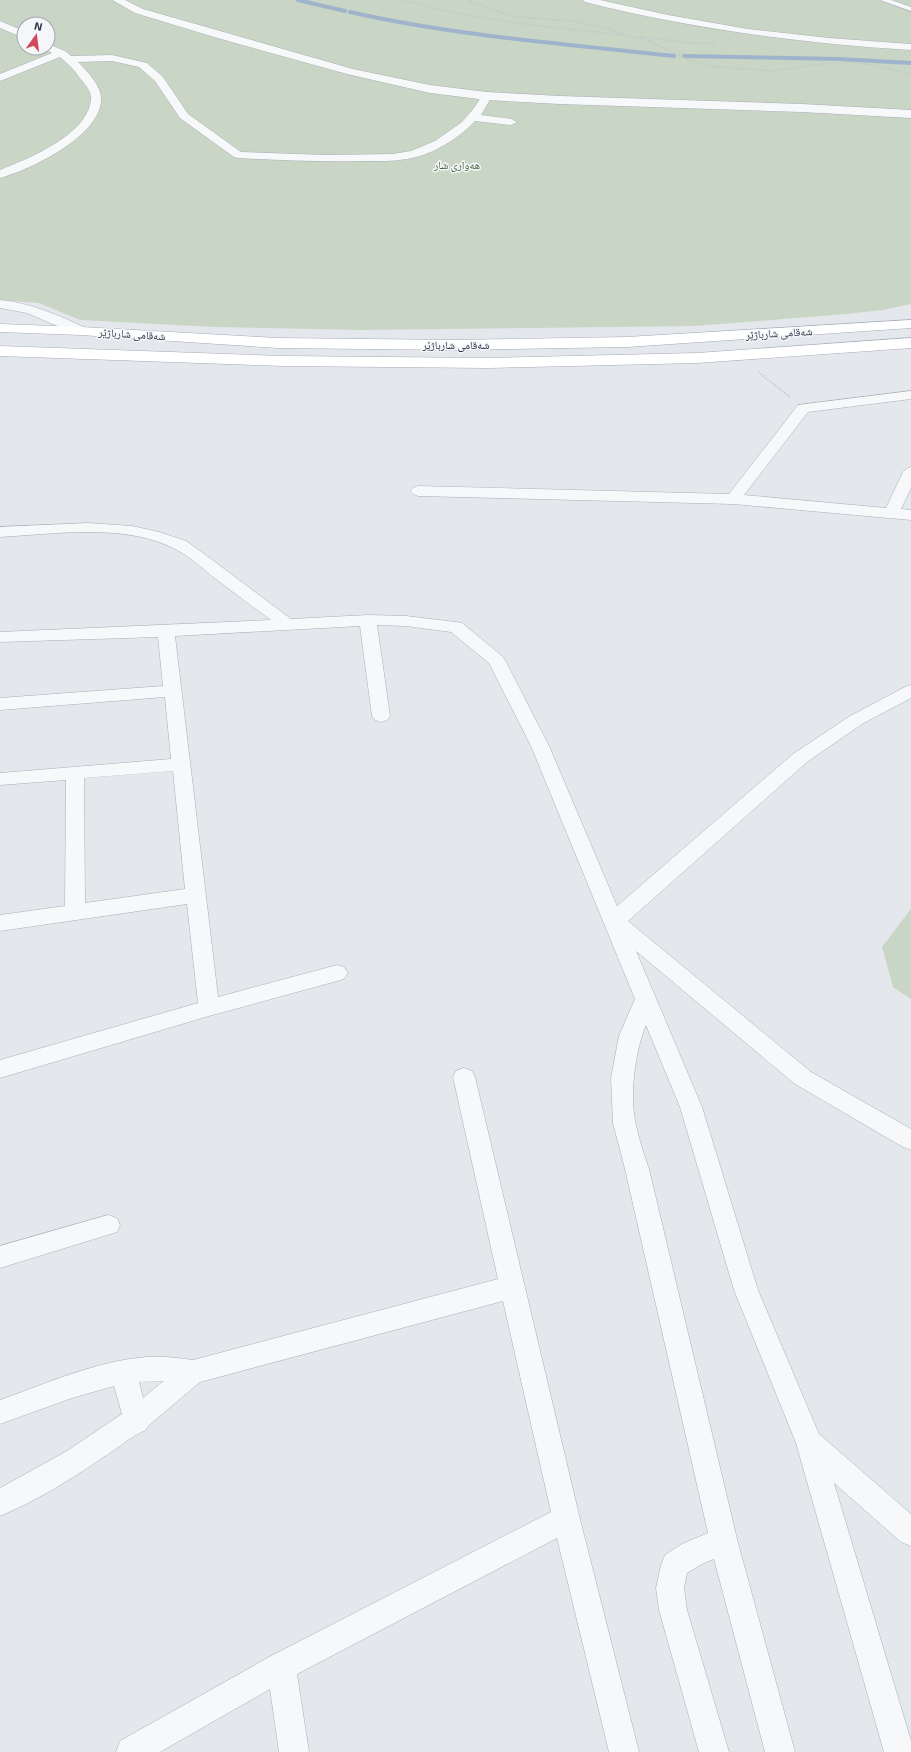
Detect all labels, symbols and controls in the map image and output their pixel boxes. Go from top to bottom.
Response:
north arrow [16,16,56,56]
text: N [33,19,44,33]
park label: هەواری شار [433,158,480,172]
street label: شەقامی شارباژێر [744,324,813,342]
street label: شەقامی شارباژێر [97,325,166,343]
street label: شەقامی شارباژێر [421,338,490,352]

